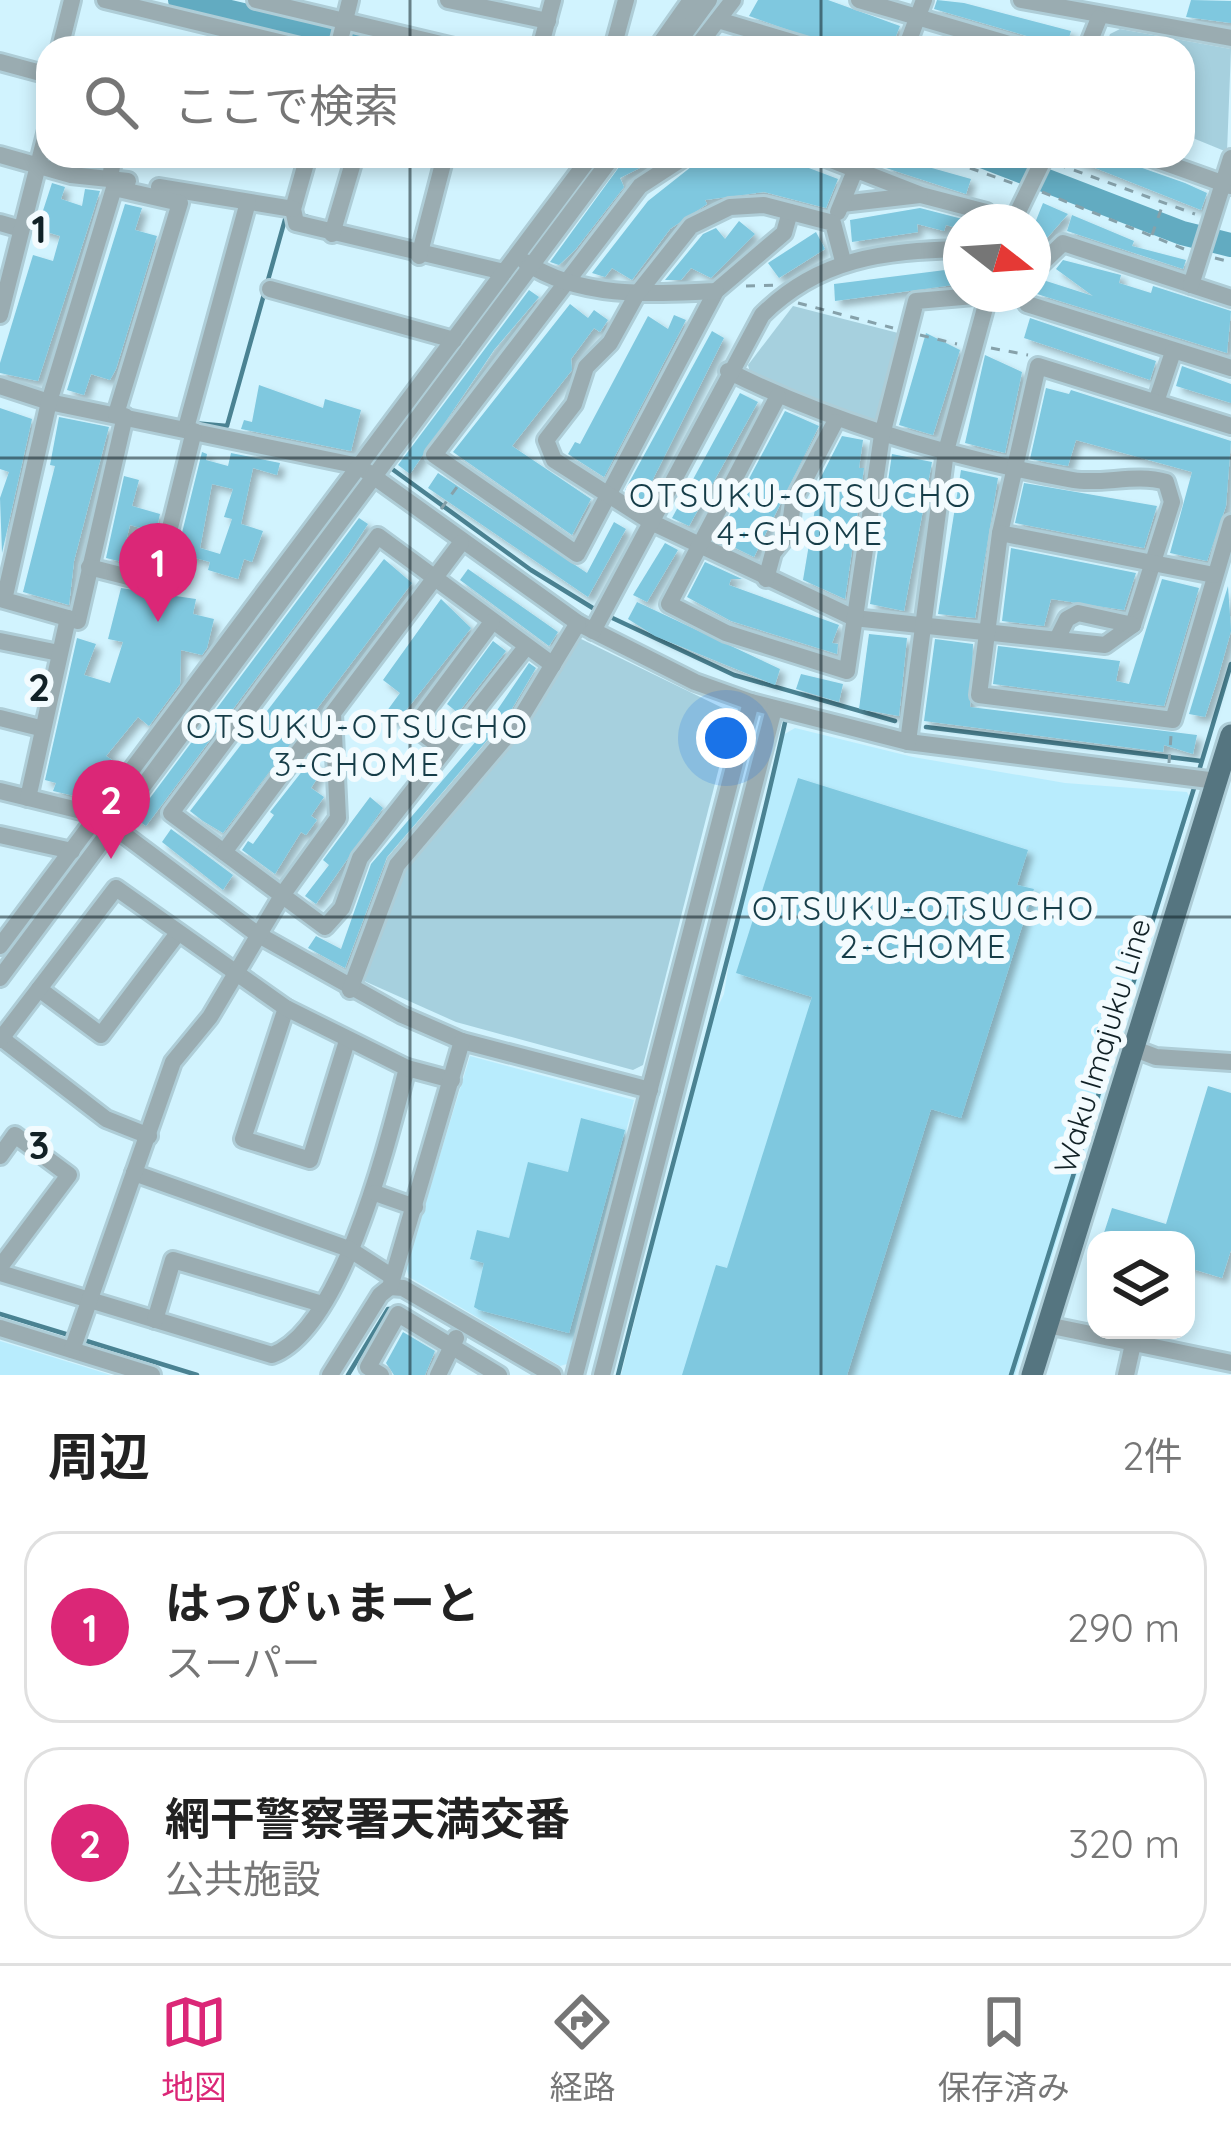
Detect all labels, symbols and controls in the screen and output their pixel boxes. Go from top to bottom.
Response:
search box [36,36,1195,168]
icon: search [78,69,144,135]
text: ここで検索 [174,77,399,133]
text: 1 [31,204,47,253]
north arrow [943,204,1051,312]
district label: OTSUKU-OTSUCHO 4-CHOME [629,474,973,553]
pin: 1 [119,523,197,622]
text: 2 [28,662,50,711]
district label: OTSUKU-OTSUCHO 3-CHOME [186,705,530,784]
your location [696,708,756,768]
pin: 2 [72,760,150,859]
district label: OTSUKU-OTSUCHO 2-CHOME [752,887,1096,966]
street label: Waku Imajuku Line [1045,914,1159,1178]
text: 3 [29,1120,49,1169]
map controls [1087,1231,1195,1339]
button: layers [1087,1231,1195,1339]
text: 周辺 [48,1424,150,1488]
text: 2件 [1122,1431,1183,1480]
text: はっぴぃまーと [165,1574,480,1630]
text: 1 [82,1603,98,1652]
text: 290 m [1067,1603,1180,1652]
text: スーパー [165,1638,321,1687]
text: 網干警察署天満交番 [165,1790,570,1846]
text: 2 [79,1819,101,1868]
text: 320 m [1069,1819,1180,1868]
text: 公共施設 [165,1854,321,1903]
tab: 地図 [161,1989,227,2109]
tab: 経路 [549,1989,615,2109]
tab: 保存済み [938,1989,1070,2109]

